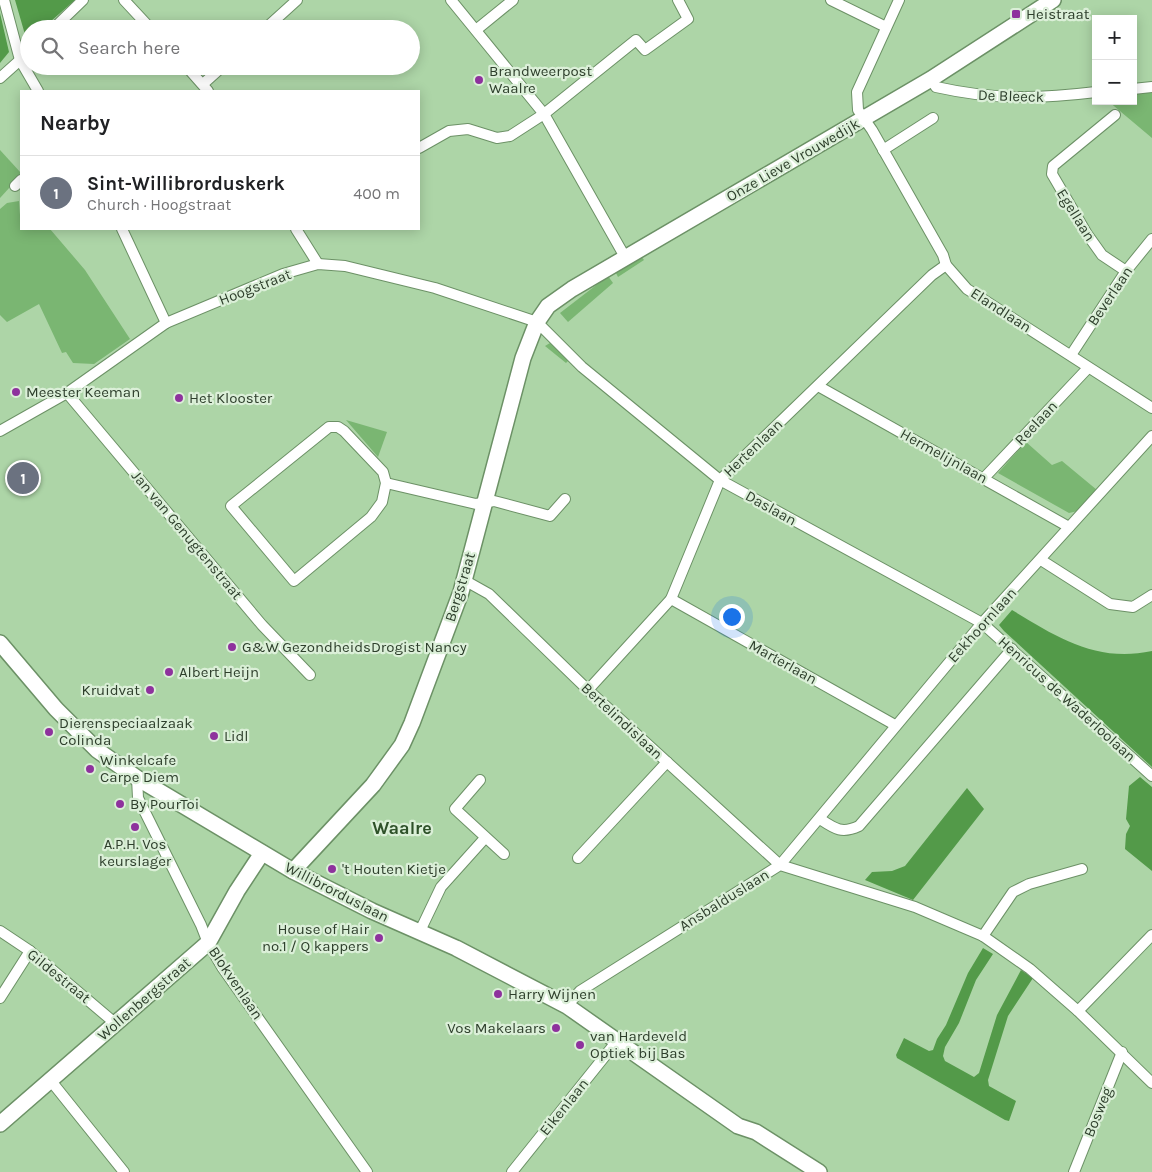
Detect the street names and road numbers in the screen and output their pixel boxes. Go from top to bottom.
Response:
street label: De Bleeck [978,86,1044,106]
street label: Onze Lieve Vrouwedijk [723,114,863,206]
street label: Egellaan [1053,185,1099,245]
street label: Beverlaan [1084,263,1136,329]
street label: Hoogstraat [216,265,294,309]
street label: Elandlaan [967,284,1035,336]
street label: Reelaan [1011,397,1061,449]
street label: Hertenlaan [720,415,786,481]
street label: Hermelijnlaan [897,425,991,487]
street label: Jan van Genugtenstraat [128,467,246,603]
street label: Daslaan [742,487,800,529]
street label: Bergstraat [441,550,479,624]
street label: Eekhoornlaan [944,584,1020,666]
street label: Henricus de Waderloolaan [995,633,1139,765]
street label: Marterlaan [746,636,820,688]
street label: Bertelindislaan [578,679,666,763]
street label: Willibrorduslaan [282,858,392,926]
street label: Ansbalduslaan [676,865,772,935]
street label: Blokvenlaan [205,943,267,1023]
street label: Gildestraat [24,945,94,1007]
street label: Wollenbergstraat [94,953,195,1044]
street label: Eikenlaan [536,1075,592,1139]
street label: Bosweg [1080,1084,1116,1140]

